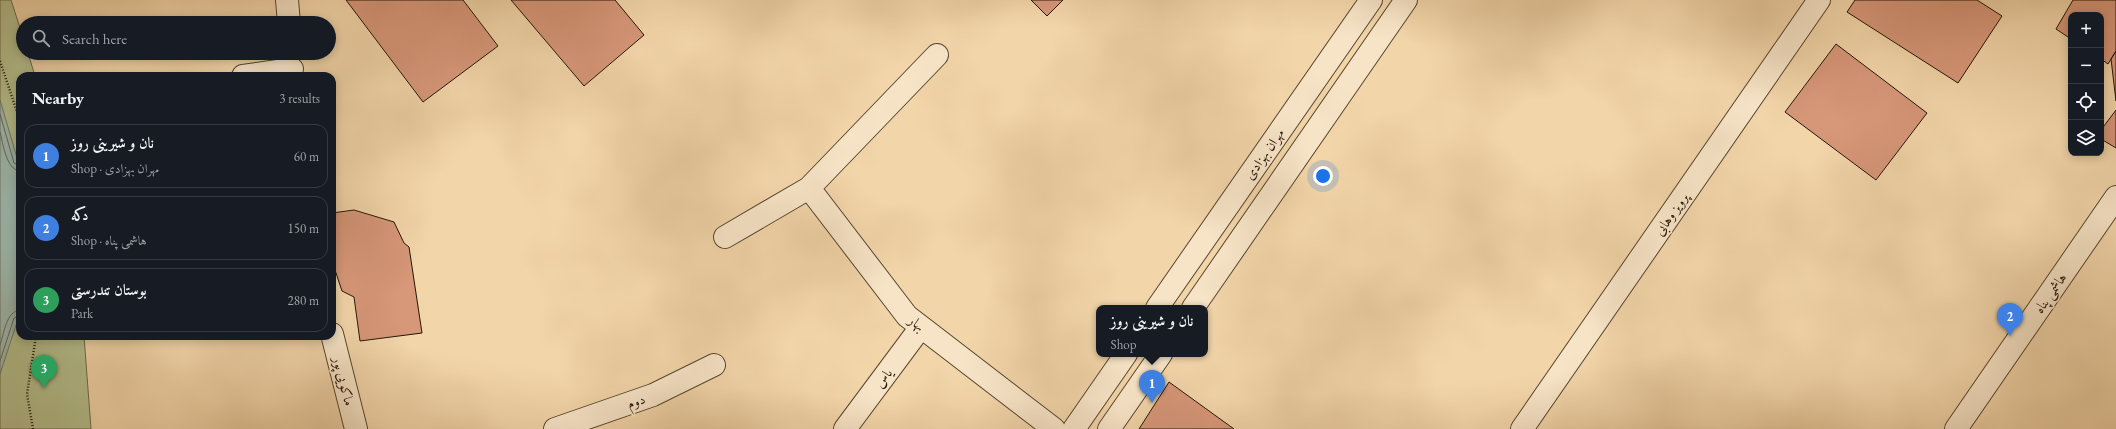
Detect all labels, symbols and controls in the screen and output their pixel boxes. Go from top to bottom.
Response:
map controls [2068,12,2104,156]
button: + [2068,12,2104,48]
search box [16,16,336,60]
icon: search [30,27,52,49]
text: Search here [62,29,127,48]
button: − [2068,48,2104,84]
button: locate [2068,84,2104,120]
text: Nearby [32,87,84,109]
text: 3 results [279,90,320,107]
button: layers [2068,120,2104,156]
street label: مهران بهزادی [1240,125,1289,184]
text: نان و شیرینی روز [71,133,154,152]
text: 1 [43,148,49,165]
text: 60 m [294,148,319,165]
text: Shop · مهران بهزادی [71,160,159,177]
your location [1313,166,1333,186]
street label: پرویز وهابی [1650,188,1694,240]
text: دکه [71,205,89,224]
text: 2 [43,220,49,237]
text: 150 m [288,220,319,237]
text: Shop · هاشمی پناه [71,232,147,249]
street label: هاشمی پناه [2030,269,2072,318]
text: بوستان تندرستی [71,280,147,299]
text: 3 [43,292,49,309]
text: 280 m [288,292,319,309]
pin: 2 [1997,303,2023,336]
text: Park [71,305,93,322]
popup [1096,305,1208,357]
street label: بهار [903,310,929,336]
text: نان و شیرینی روز [1111,311,1193,330]
text: Shop [1111,336,1137,353]
street label: ماکویی‌ پور [327,353,359,408]
pin: 3 [31,355,57,388]
street label: یاس [870,364,897,391]
pin: 1 [1139,370,1165,403]
street label: دوم [624,390,649,416]

